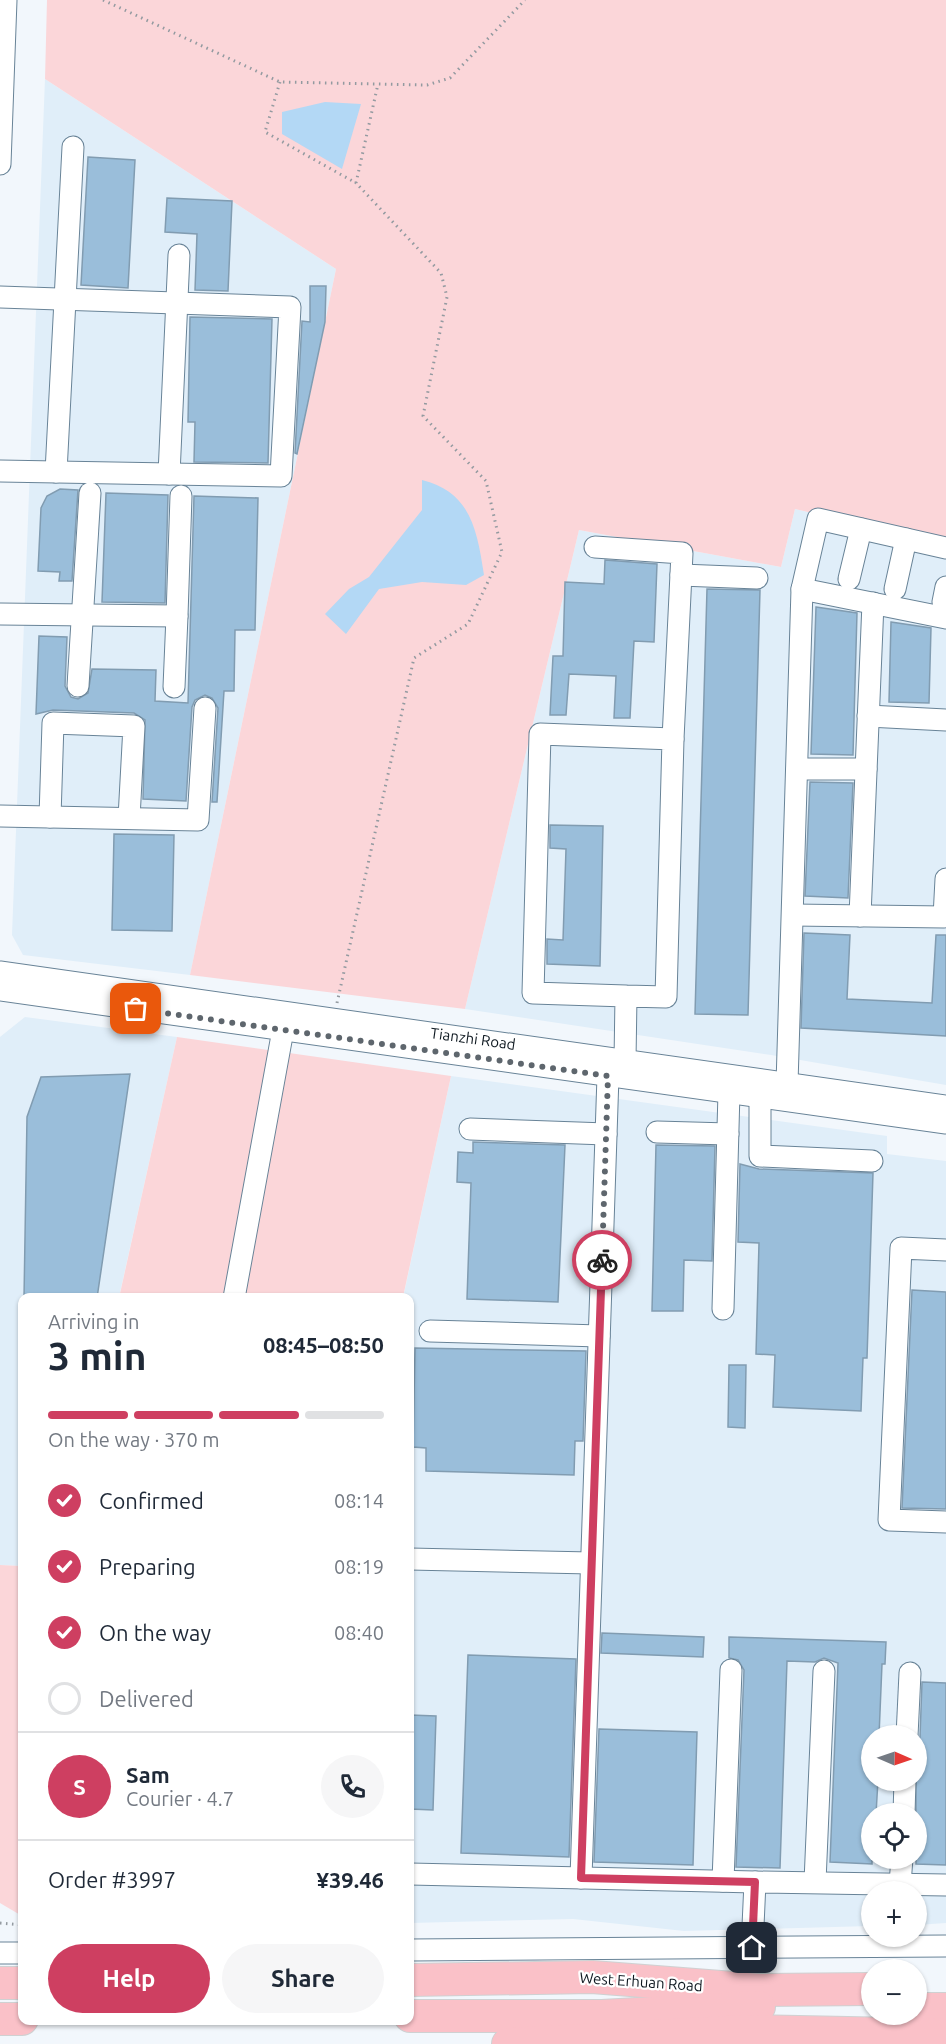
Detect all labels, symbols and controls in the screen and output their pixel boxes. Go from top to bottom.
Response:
pin [110,983,161,1034]
icon: bag [119,992,152,1025]
street label: Tianzhi Road [429,1024,517,1053]
courier [572,1230,632,1290]
icon: bike [586,1244,619,1277]
text: Arriving in [48,1310,139,1333]
text: 08:45–08:50 [263,1332,384,1357]
text: 3 min [48,1334,147,1377]
text: On the way · 370 m [48,1428,220,1451]
icon: check [48,1484,81,1517]
text: Confirmed [99,1488,204,1513]
text: 08:14 [334,1489,384,1512]
icon: check [48,1550,81,1583]
text: Preparing [99,1554,196,1579]
text: 08:19 [334,1555,384,1578]
icon: check [48,1616,81,1649]
text: On the way [99,1620,211,1645]
text: 08:40 [334,1621,384,1644]
text: Delivered [99,1686,194,1711]
north arrow [861,1725,927,1791]
map controls [861,1725,927,2025]
button: phone [321,1755,384,1818]
text: Sam [126,1762,170,1787]
text: S [73,1774,86,1799]
text: Courier · 4.7 [126,1787,234,1810]
button: locate [861,1803,927,1869]
text: Order #3997 [48,1867,176,1892]
text: ¥39.46 [317,1867,384,1892]
button: + [861,1881,927,1947]
pin [726,1922,777,1973]
icon: home [735,1931,768,1964]
button: Help [48,1944,210,2013]
button: Share [222,1944,384,2013]
button: − [861,1959,927,2025]
street label: West Erhuan Road [579,1969,703,1994]

